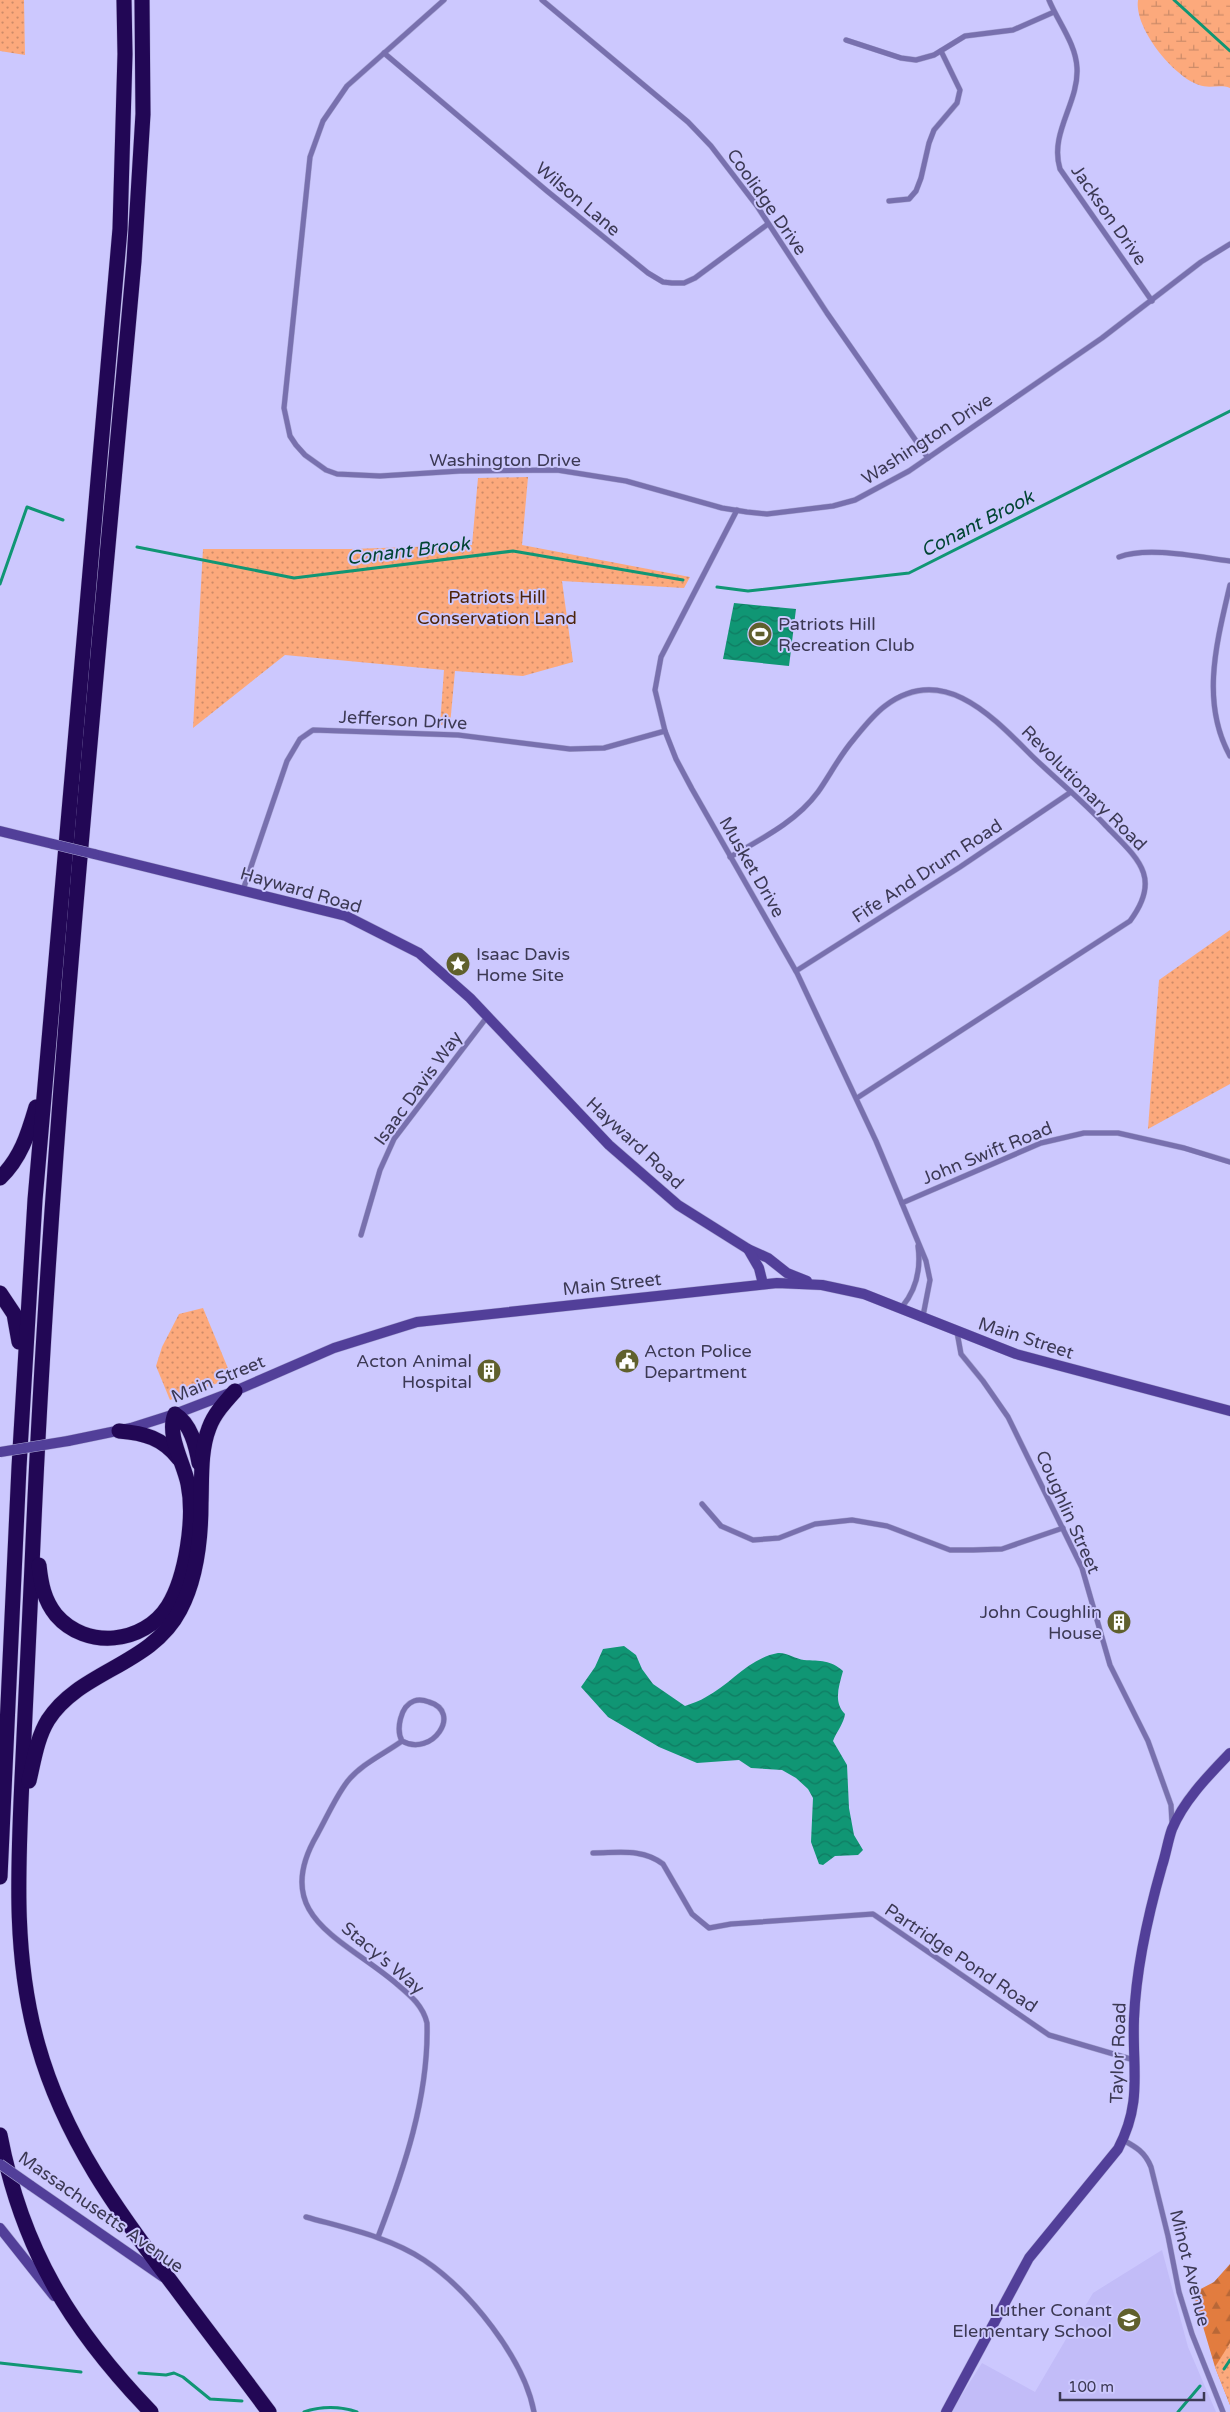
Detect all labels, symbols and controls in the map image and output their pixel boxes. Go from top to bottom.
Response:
street label: Coolidge Drive [722,144,812,260]
street label: Wilson Lane [531,157,625,241]
street label: Jackson Drive [1066,161,1152,269]
street label: Washington Drive [857,388,997,490]
street label: Washington Drive [429,449,581,471]
water label: Conant Brook [917,485,1039,562]
water label: Conant Brook [345,532,472,569]
park label: Patriots Hill Conservation Land [417,586,577,629]
place label: Patriots Hill Recreation Club [778,613,915,656]
sports icon: Patriots Hill Recreation Club [747,621,773,647]
street label: Jefferson Drive [338,706,468,734]
street label: Revolutionary Road [1017,721,1151,855]
street label: Musket Drive [714,813,790,921]
street label: Fife And Drum Road [848,814,1006,928]
street label: Hayward Road [238,862,364,918]
place label: Isaac Davis Home Site [476,943,570,986]
place icon: Isaac Davis Home Site [445,951,471,977]
street label: Isaac Davis Way [369,1026,467,1149]
street label: Hayward Road [582,1092,688,1194]
street label: John Swift Road [919,1117,1055,1189]
street label: Main Street [562,1268,663,1300]
street label: Main Street [975,1312,1077,1364]
place label: Acton Police Department [644,1340,752,1383]
public building icon: Acton Police Department [614,1348,640,1374]
street label: Main Street [168,1350,268,1408]
place label: Acton Animal Hospital [356,1350,472,1393]
building icon: Acton Animal Hospital [476,1358,502,1384]
street label: Coughlin Street [1031,1447,1105,1577]
place label: John Coughlin House [980,1601,1102,1644]
building icon: John Coughlin House [1106,1609,1132,1635]
street label: Partridge Pond Road [880,1899,1042,2017]
street label: Stacy's Way [337,1917,429,1999]
street label: Taylor Road [1105,2002,1131,2104]
street label: Massachusetts Avenue [14,2147,188,2277]
street label: Minot Avenue [1165,2207,1215,2329]
place label: Luther Conant Elementary School [952,2299,1112,2342]
school or university icon: Luther Conant Elementary School [1116,2307,1142,2333]
scale bar [1060,2370,1204,2402]
text: 100 m [1068,2378,1114,2396]

